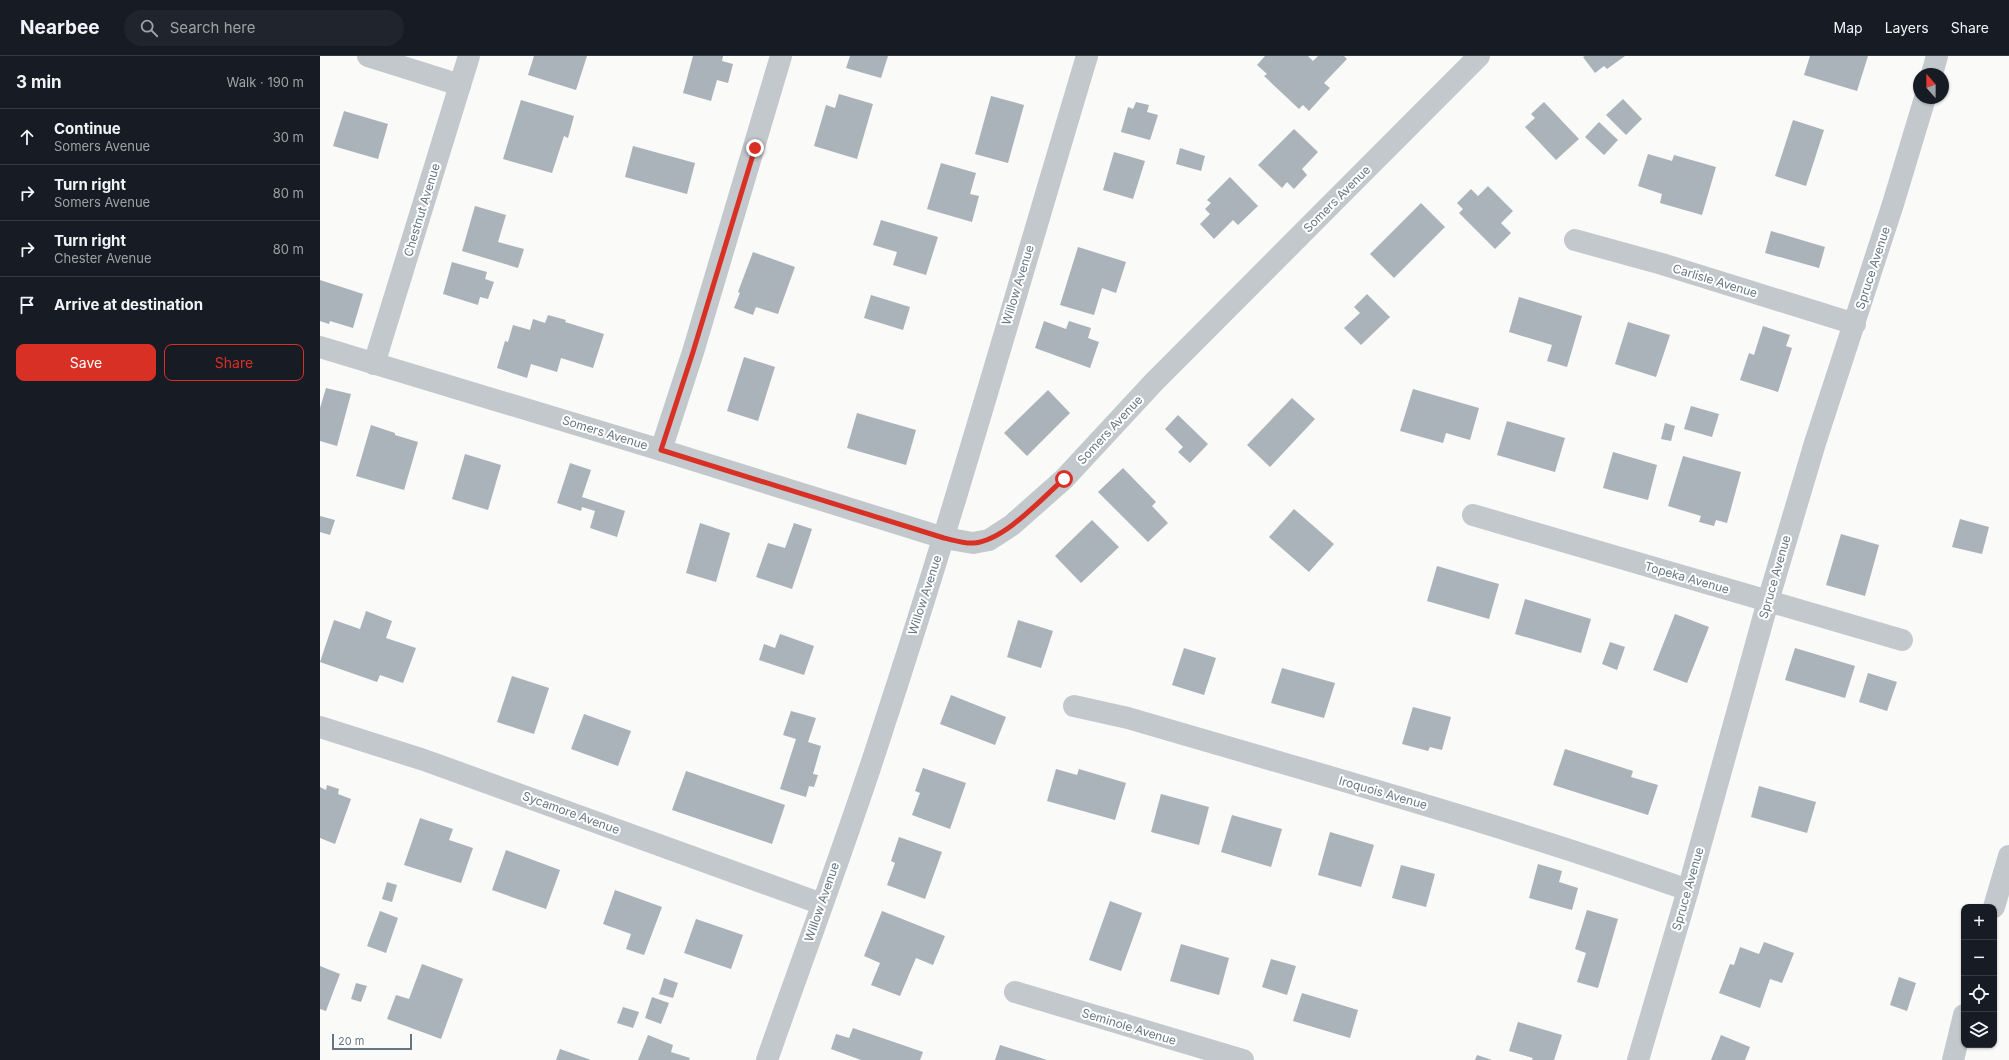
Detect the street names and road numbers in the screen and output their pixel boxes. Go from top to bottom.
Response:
street label: Chestnut Avenue [400,161,443,258]
street label: Somers Avenue [1300,162,1373,235]
street label: Spruce Avenue [1852,225,1893,311]
street label: Willow Avenue [998,243,1037,327]
street label: Carlisle Avenue [1671,261,1759,301]
street label: Somers Avenue [1074,392,1145,467]
street label: Somers Avenue [561,412,650,453]
street label: Spruce Avenue [1755,533,1794,620]
street label: Willow Avenue [905,553,944,637]
street label: Topeka Avenue [1643,558,1731,597]
street label: Iroquois Avenue [1337,773,1429,812]
street label: Sycamore Avenue [520,788,622,837]
street label: Spruce Avenue [1668,845,1707,932]
street label: Willow Avenue [801,860,842,943]
street label: Seminole Avenue [1080,1005,1178,1048]

